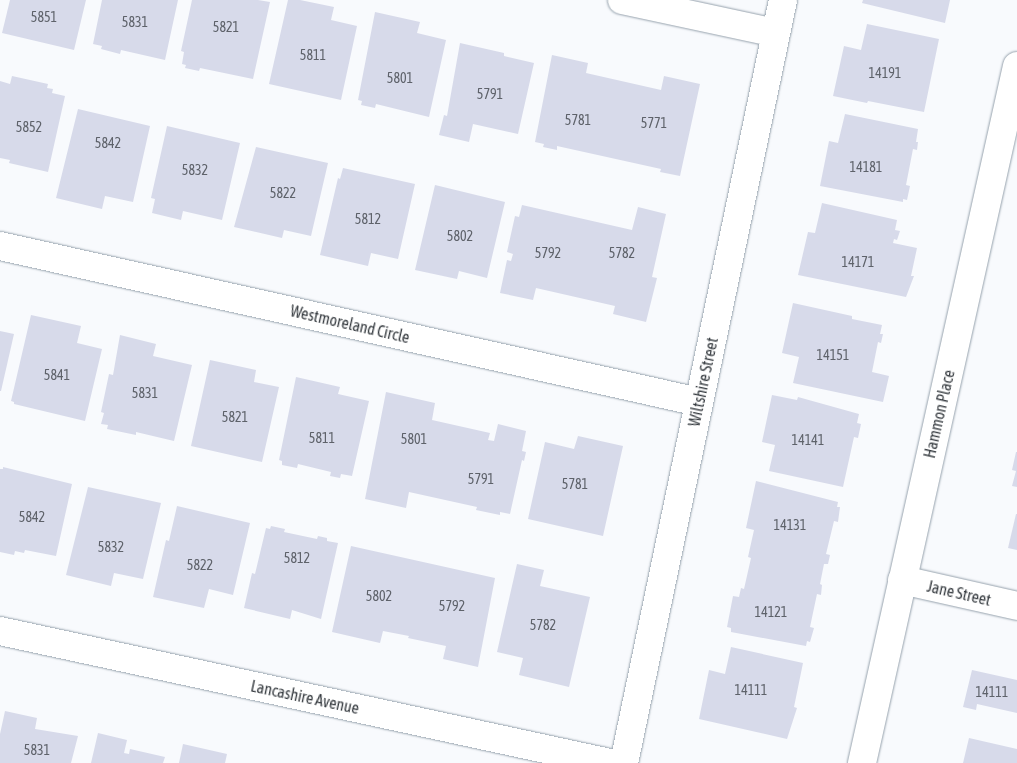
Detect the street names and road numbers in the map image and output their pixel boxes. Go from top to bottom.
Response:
street label: Westmoreland Circle [289,301,411,347]
street label: Wiltshire Street [684,336,722,428]
street label: Hammon Place [920,368,958,460]
street label: Jane Street [925,576,993,610]
street label: Lancashire Avenue [249,676,361,718]

